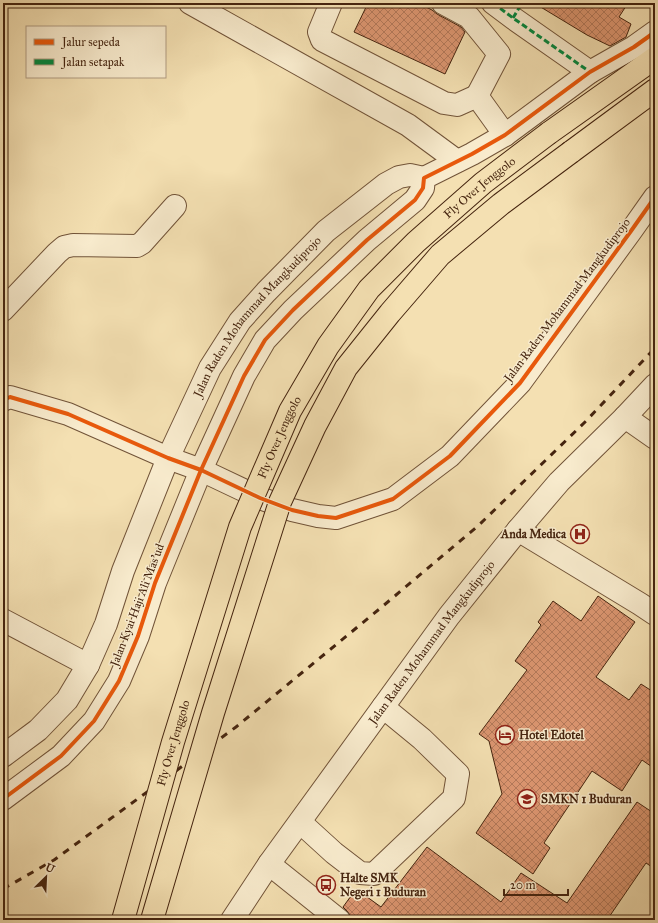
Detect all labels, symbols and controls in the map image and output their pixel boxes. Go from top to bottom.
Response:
legend [26,26,166,78]
text: Jalur sepeda [60,35,121,50]
text: Jalan setapak [60,55,125,70]
street label: Fly Over Jenggolo [441,154,518,221]
street label: Jalan Raden Mohammad Mangkudiprojo [500,216,634,387]
street label: Jalan Raden Mohammad Mangkudiprojo [190,233,324,401]
street label: Fly Over Jenggolo [255,394,304,481]
hospital icon: Anda Medica [569,523,591,545]
place label: Anda Medica [500,527,567,541]
street label: Jalan Kyai Haji Ali Mas'ud [106,542,168,671]
street label: Jalan Raden Mohammad Mangkudiprojo [365,558,498,729]
street label: Fly Over Jenggolo [154,698,193,788]
hotel icon: Hotel Edotel [494,724,516,746]
place label: Hotel Edotel [519,728,584,742]
school or university icon: SMKN 1 Buduran [516,788,538,810]
place label: SMKN 1 Buduran [541,792,632,806]
north arrow [26,857,66,897]
text: U [43,861,57,876]
place label: Halte SMK Negeri 1 Buduran [340,871,427,900]
scale bar [504,871,568,897]
bus stop icon: Halte SMK Negeri 1 Buduran [315,874,337,896]
text: 20 m [510,878,536,892]

